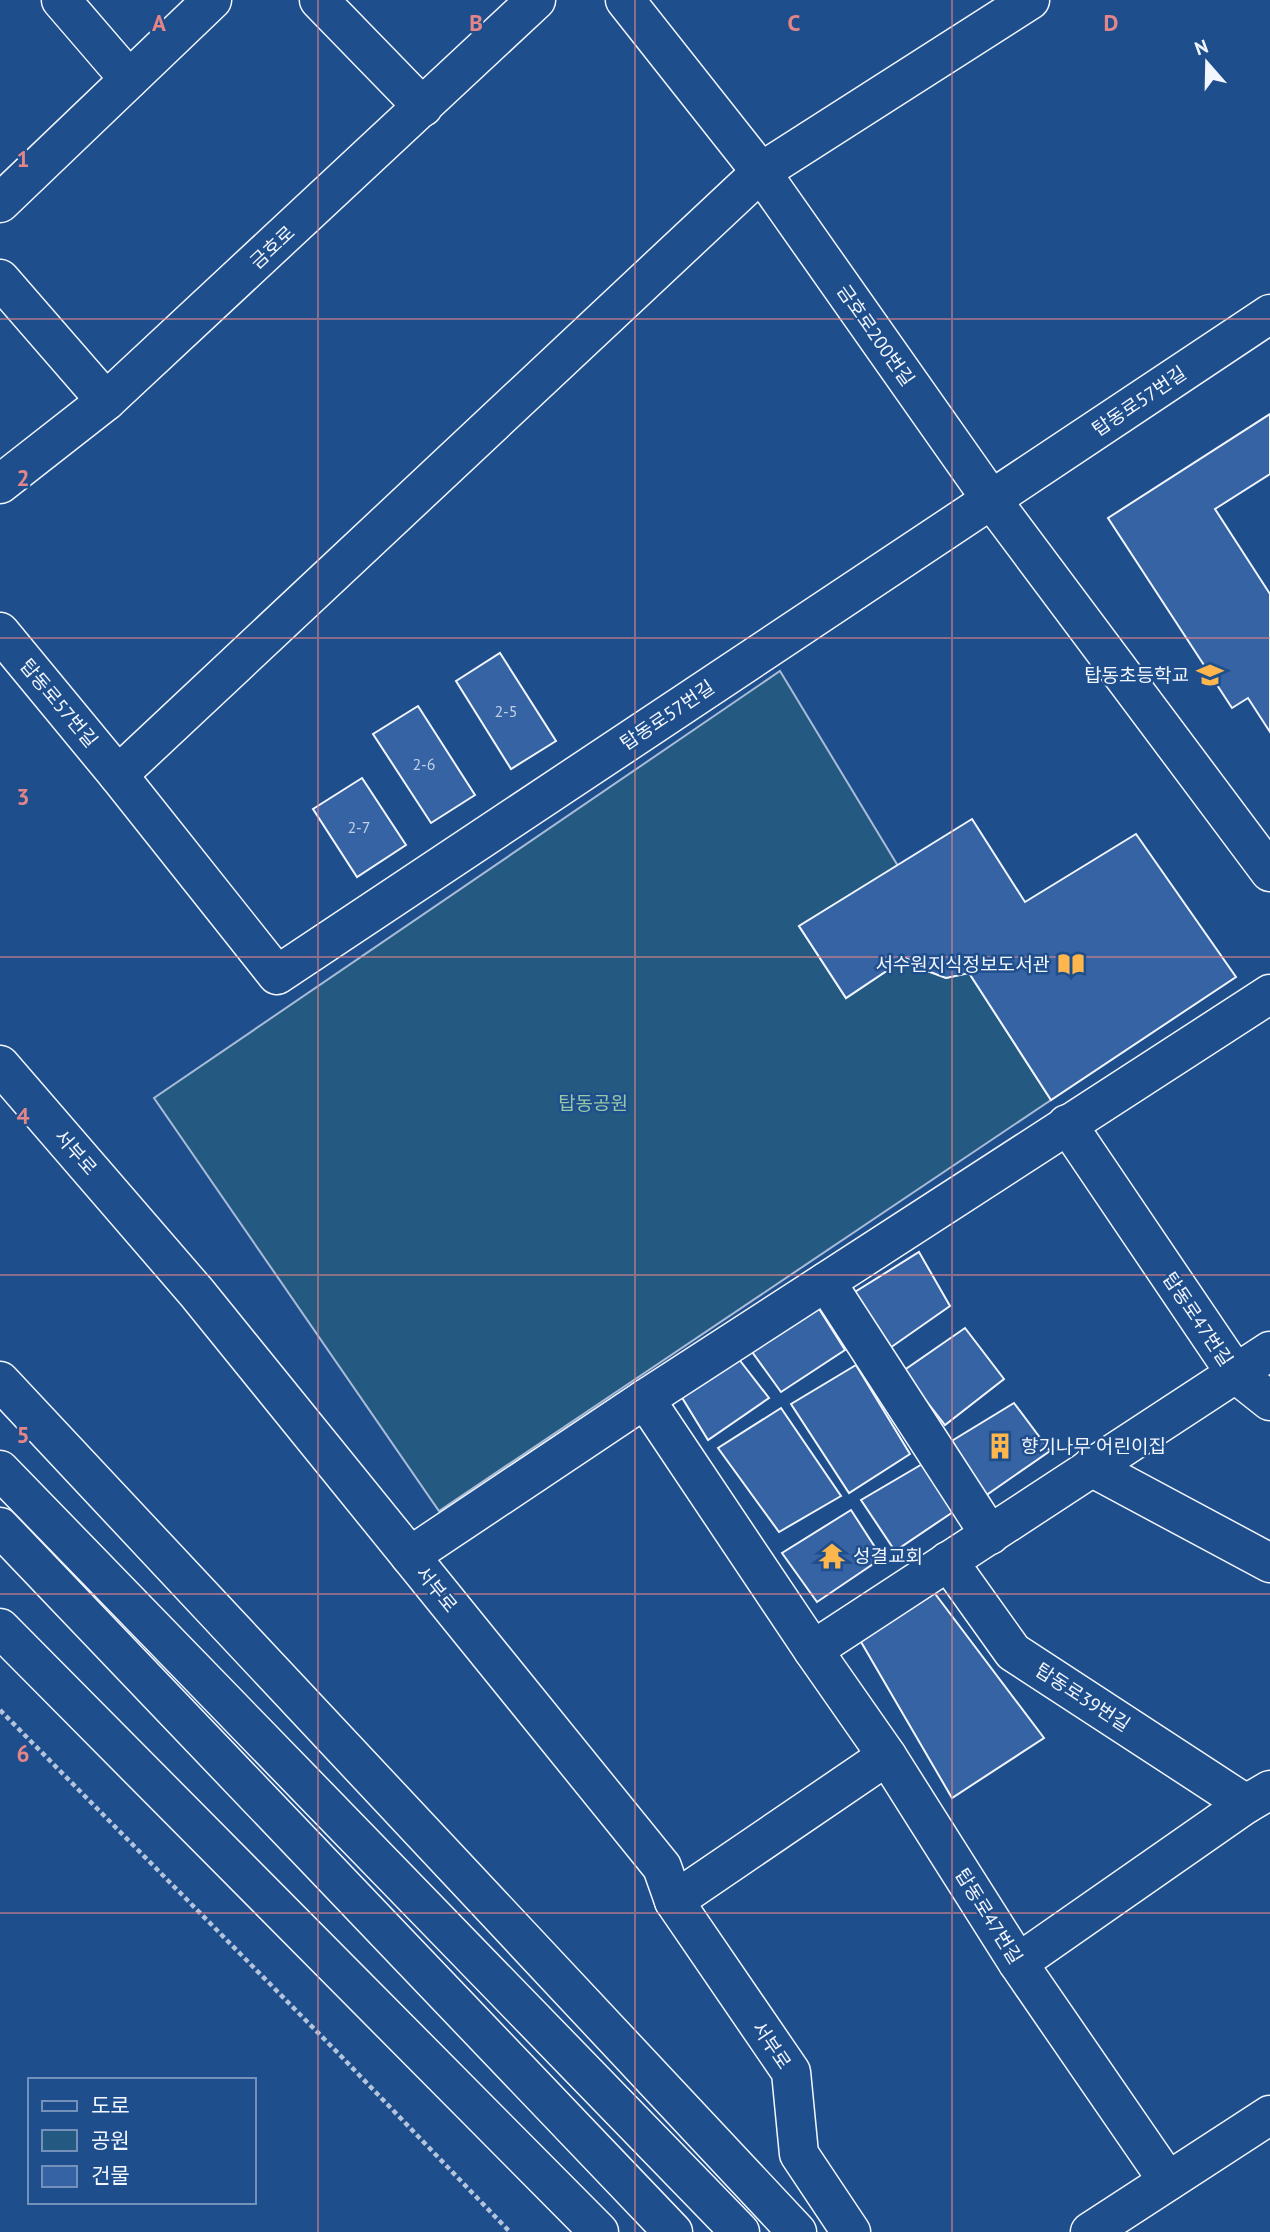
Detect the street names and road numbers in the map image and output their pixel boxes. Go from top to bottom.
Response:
street label: 금호로 [245,220,299,274]
street label: 금호로200번길 [832,280,920,390]
street label: 탑동로57번길 [1087,361,1191,441]
street label: 탑동로57번길 [15,654,103,752]
street label: 탑동로57번길 [615,675,719,755]
street label: 서부로 [50,1124,102,1180]
street label: 탑동로47번길 [1158,1267,1238,1371]
street label: 서부로 [411,1561,463,1617]
street label: 탑동로39번길 [1031,1657,1135,1737]
street label: 탑동로47번길 [950,1864,1028,1968]
street label: 서부로 [747,2017,797,2073]

